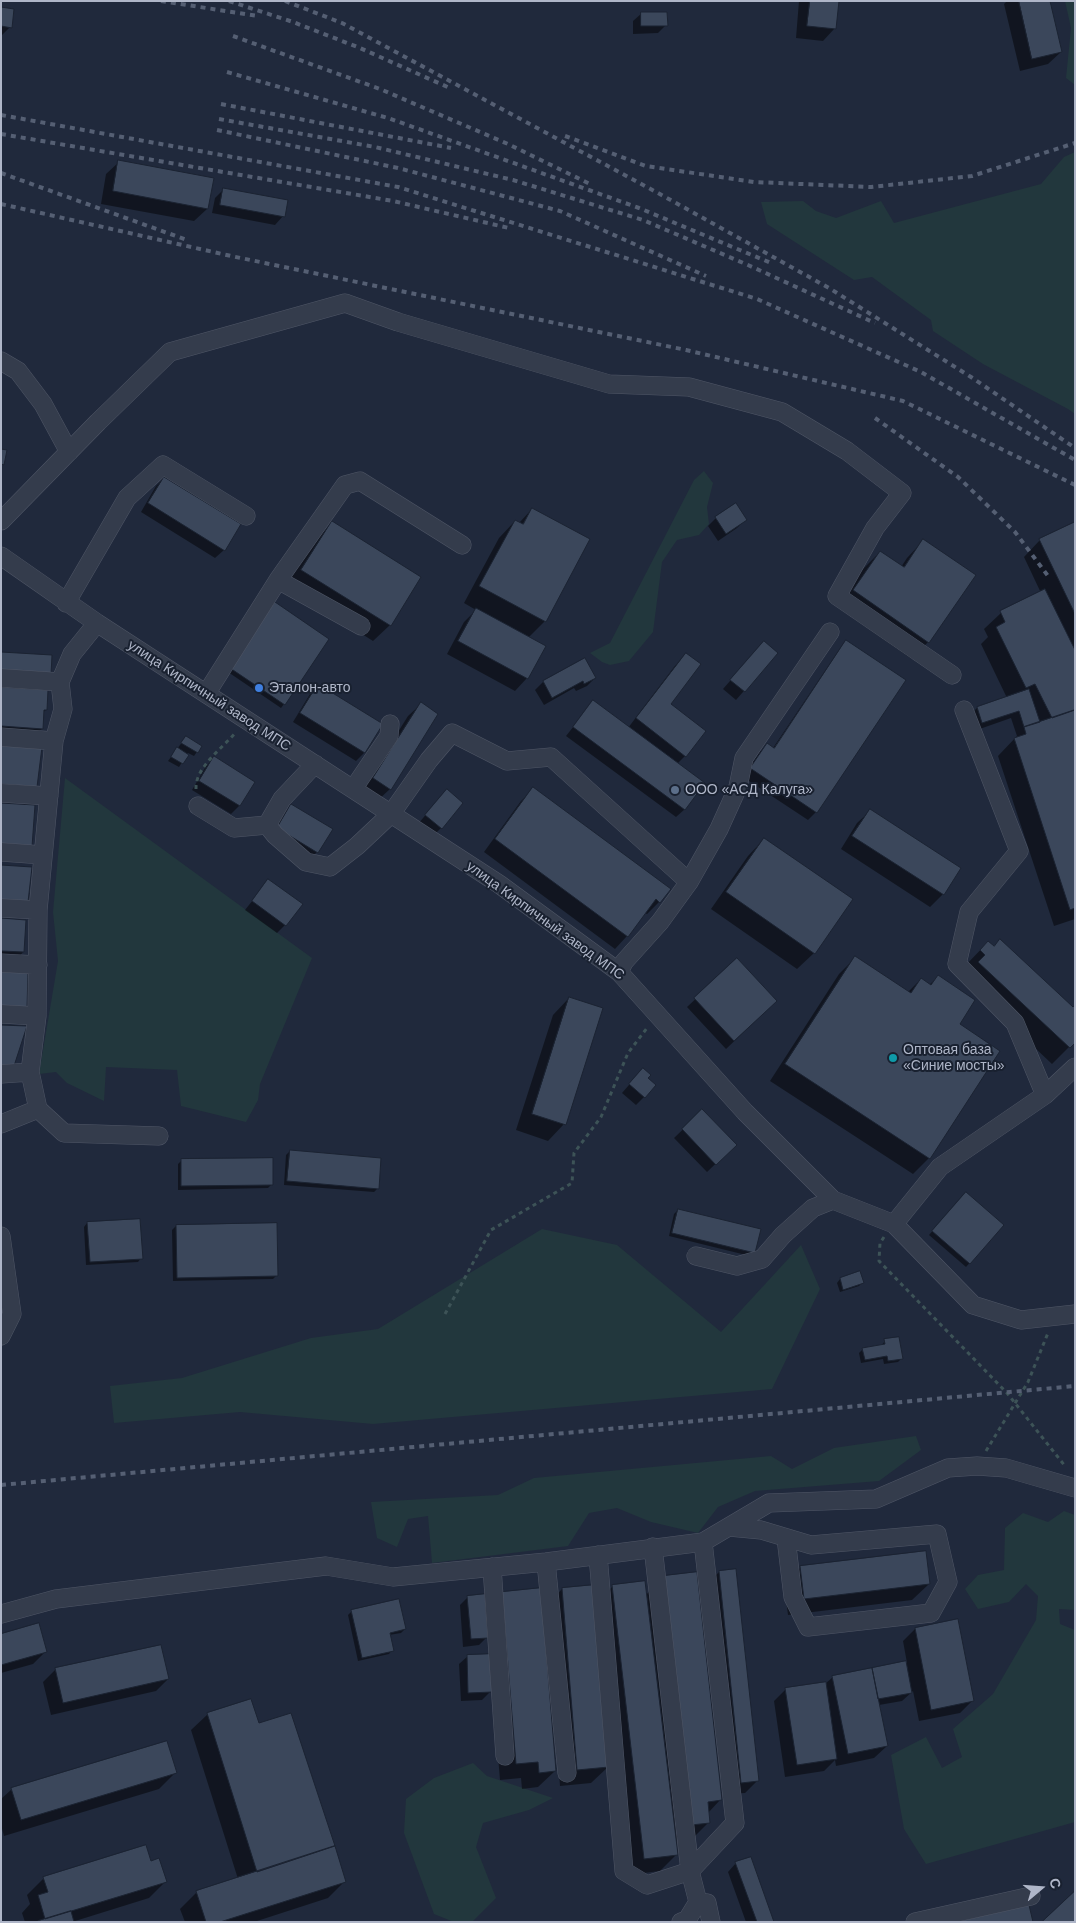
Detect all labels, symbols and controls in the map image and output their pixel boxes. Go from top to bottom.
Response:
street label: улица Кирпичный завод МПС [124,637,294,755]
place label: Эталон-авто [269,680,351,696]
marker: Эталон-авто [253,682,265,694]
place label: ООО «АСД Калуга» [685,782,813,798]
marker: ООО «АСД Калуга» [669,784,681,796]
street label: улица Кирпичный завод МПС [463,858,627,984]
place label: Оптовая база «Синие мосты» [903,1042,1005,1074]
marker: Оптовая база «Синие мосты» [887,1052,899,1064]
north arrow [1016,1863,1066,1913]
text: С [1046,1876,1064,1891]

